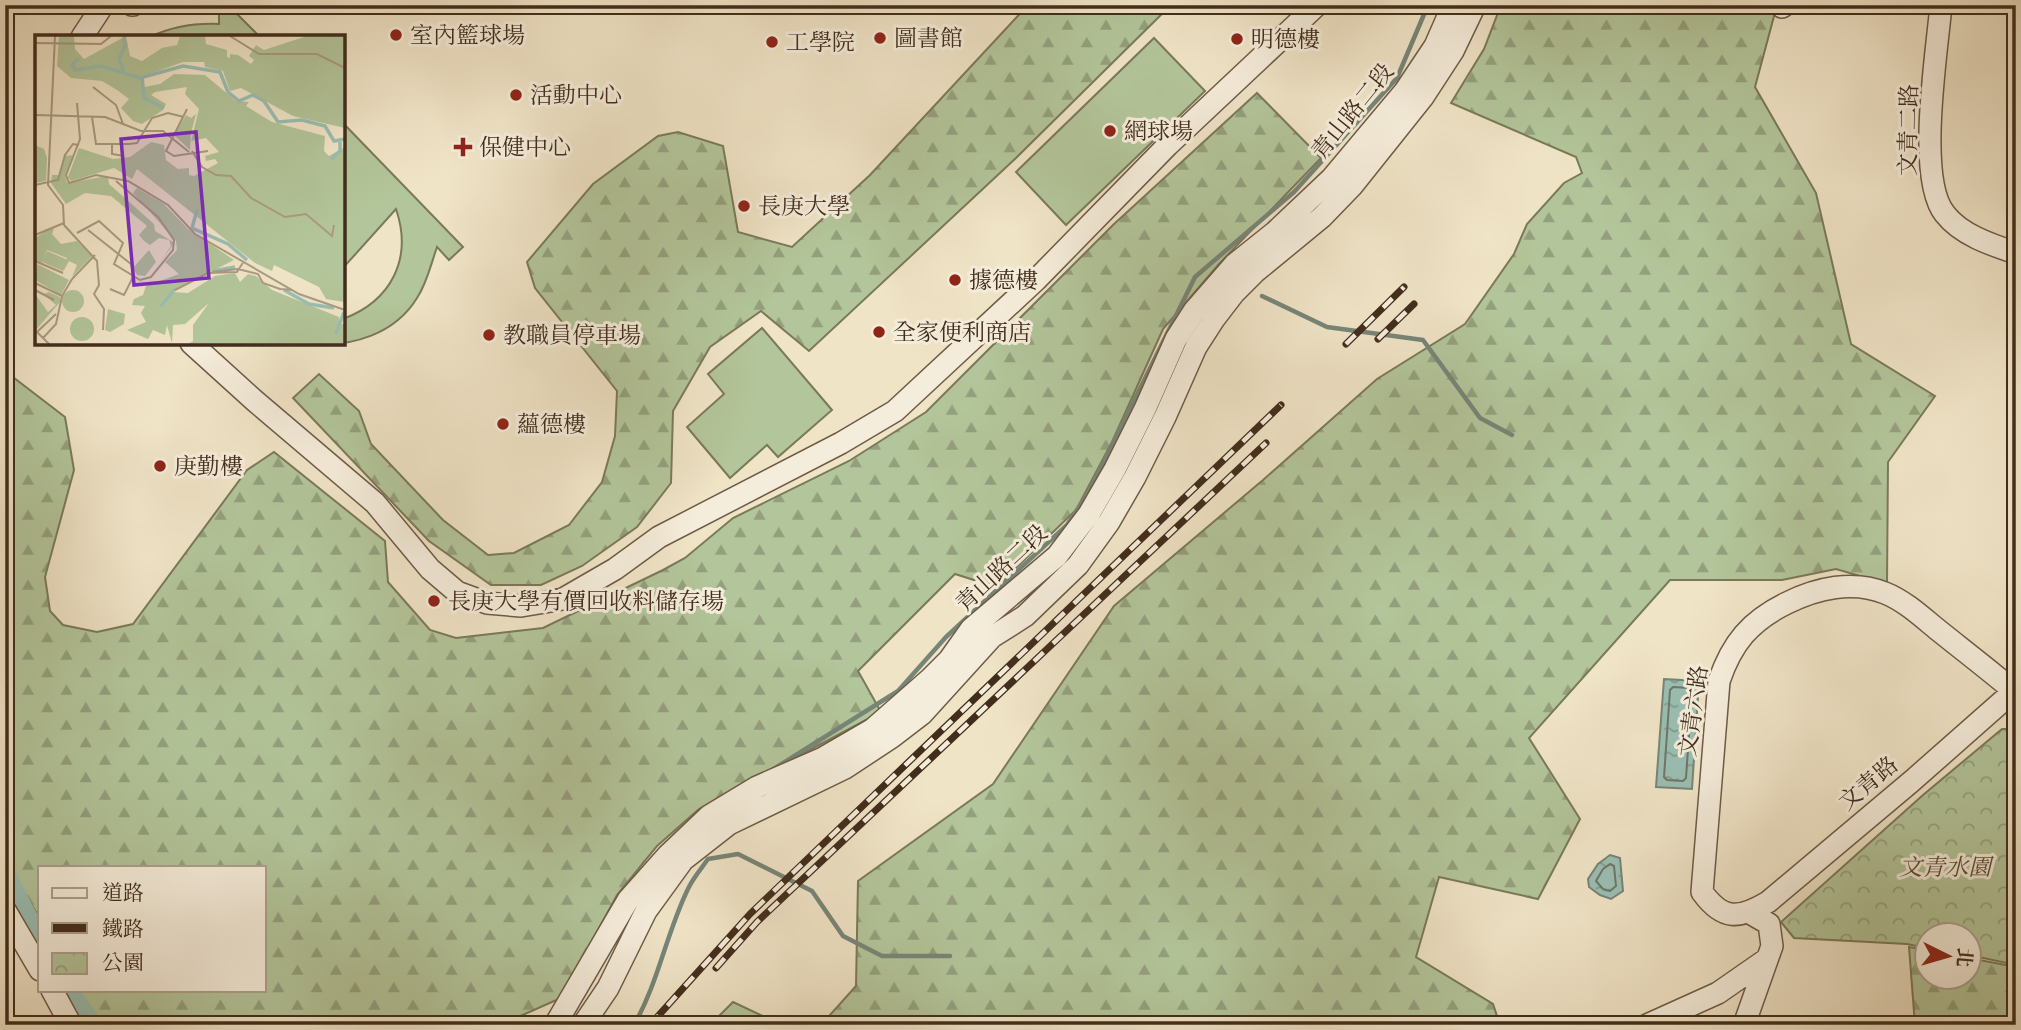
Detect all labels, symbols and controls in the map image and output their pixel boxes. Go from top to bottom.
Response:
place label: 室內籃球場 [410,22,525,50]
place label: 圖書館 [894,25,963,53]
place label: 明德樓 [1251,26,1320,54]
marker: 室內籃球場 [388,27,404,43]
place label: 工學院 [786,29,855,57]
marker: 圖書館 [872,30,888,46]
marker: 明德樓 [1229,31,1245,47]
marker: 工學院 [764,34,780,50]
inset map [35,35,345,345]
street label: 青山路二段 [1306,58,1400,165]
place label: 活動中心 [530,82,622,110]
street label: 文青二路 [1894,84,1924,176]
marker: 活動中心 [508,87,524,103]
place label: 網球場 [1124,118,1193,146]
marker: 網球場 [1102,123,1118,139]
place label: 保健中心 [479,134,571,162]
marker: 保健中心 [453,137,473,157]
place label: 長庚大學 [758,193,850,221]
marker: 長庚大學 [736,198,752,214]
place label: 據德樓 [969,267,1038,295]
marker: 據德樓 [947,272,963,288]
place label: 全家便利商店 [893,319,1031,347]
place label: 教職員停車場 [503,322,641,350]
marker: 全家便利商店 [871,324,887,340]
marker: 教職員停車場 [481,327,497,343]
place label: 蘊德樓 [517,411,586,439]
marker: 蘊德樓 [495,416,511,432]
place label: 庚勤樓 [174,453,243,481]
marker: 庚勤樓 [152,458,168,474]
street label: 青山路二段 [950,519,1053,618]
place label: 長庚大學有價回收料儲存場 [448,588,724,616]
marker: 長庚大學有價回收料儲存場 [426,593,442,609]
street label: 文青六路 [1674,664,1714,759]
street label: 文青路 [1833,751,1904,817]
park label: 文青水園 [1899,854,1995,882]
legend [38,866,266,992]
text: 道路 [102,881,144,907]
text: 鐵路 [102,917,144,943]
north arrow [1912,922,1982,992]
text: 北 [1951,947,1977,968]
text: 公園 [102,951,144,977]

